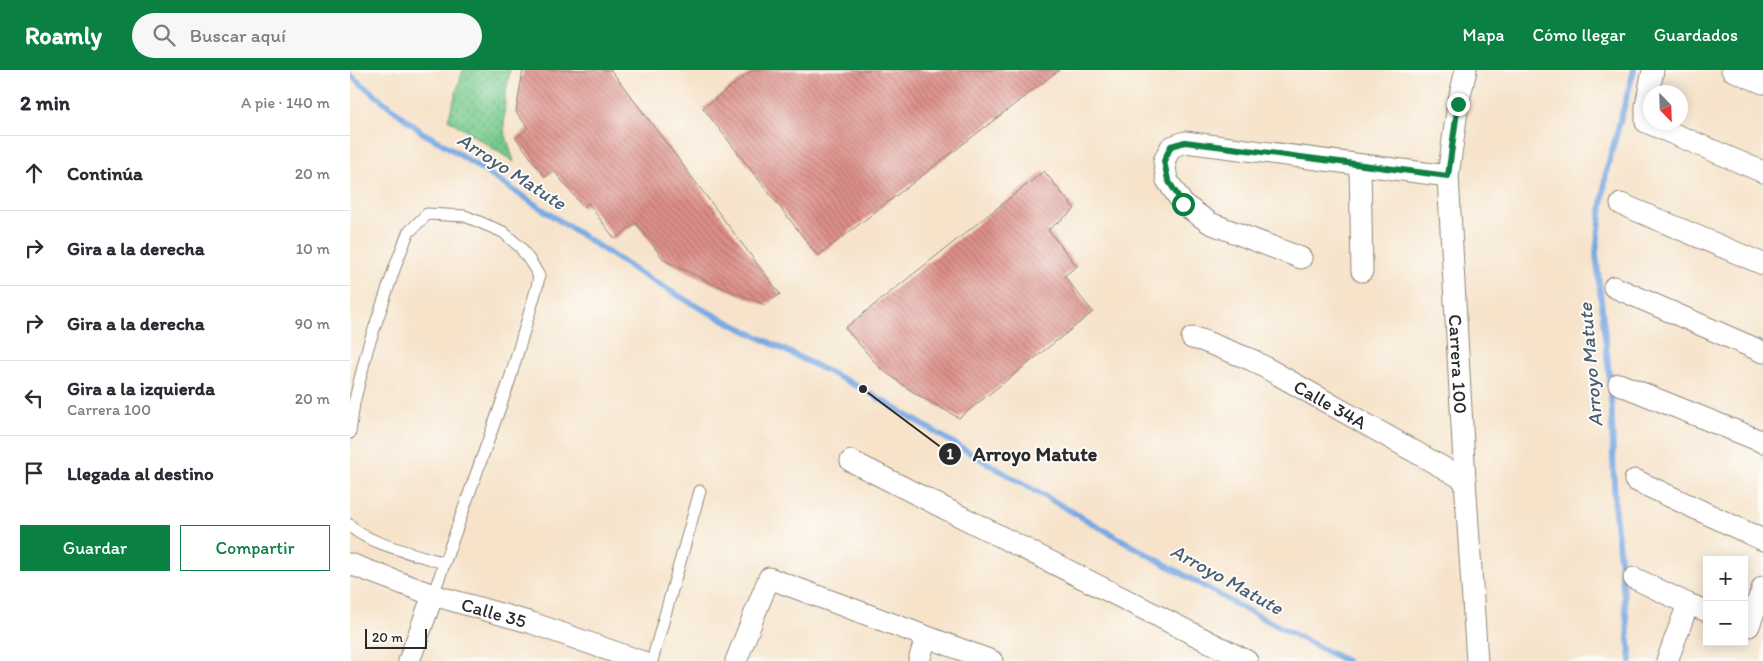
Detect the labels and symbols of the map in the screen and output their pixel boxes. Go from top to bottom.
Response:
north arrow [1643,85,1688,130]
route end [1447,93,1470,116]
water label: Arroyo Matute [453,127,572,216]
route start [1172,193,1195,216]
water label: Arroyo Matute [1572,301,1607,428]
street label: Carrera 100 [1444,314,1472,415]
street label: Calle 34A [1290,375,1371,434]
callout: Arroyo Matute [937,436,1107,471]
text: Arroyo Matute [972,442,1098,467]
text: 1 [947,445,954,463]
water label: Arroyo Matute [1167,538,1288,620]
street label: Calle 35 [459,593,529,633]
scale bar [365,626,428,649]

